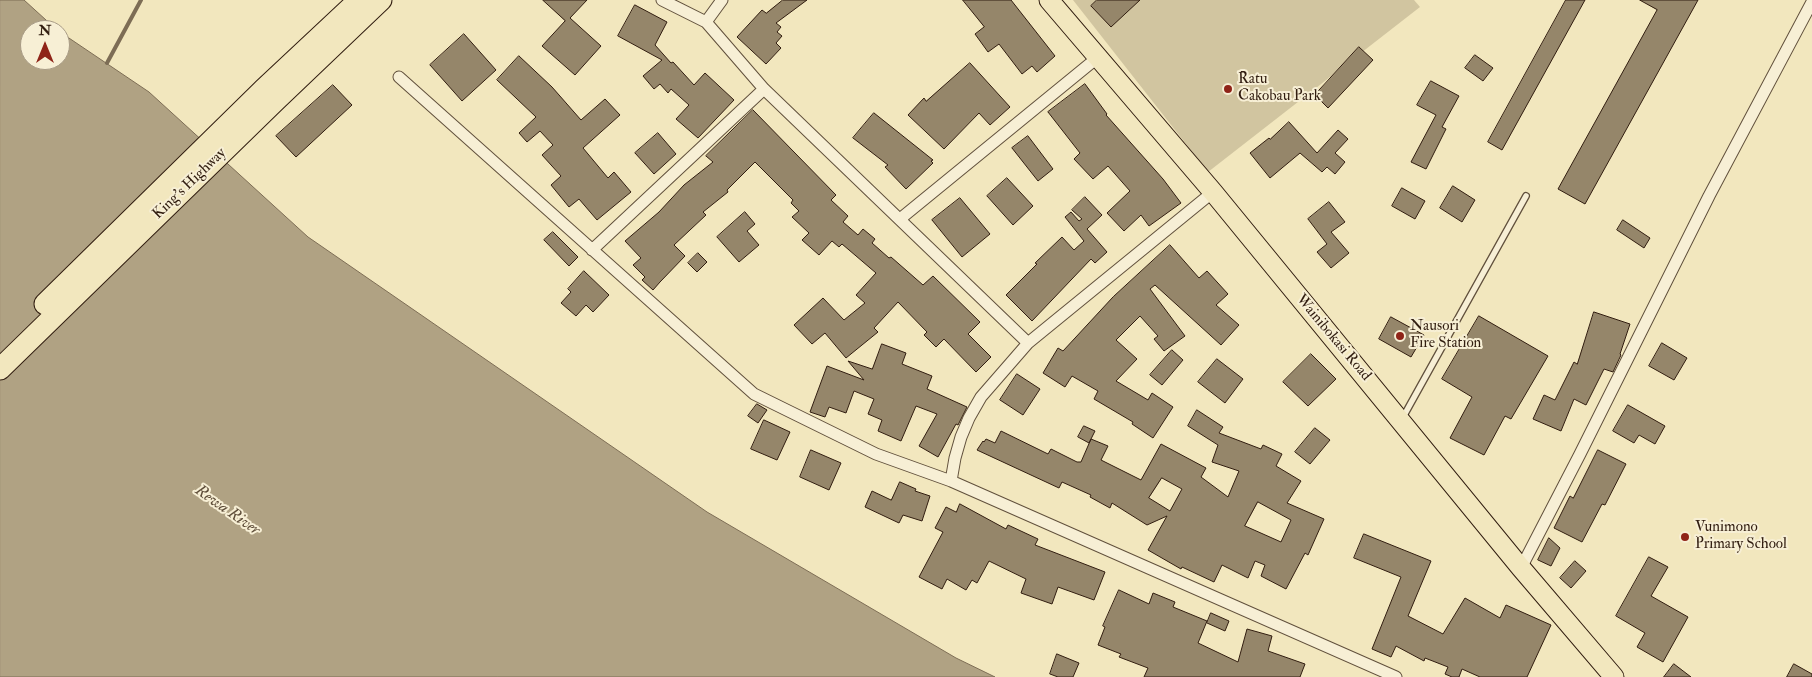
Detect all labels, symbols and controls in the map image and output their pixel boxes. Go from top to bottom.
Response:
north arrow [20,20,70,70]
text: N [39,22,51,39]
place label: Ratu Cakobau Park [1238,71,1321,106]
marker: Ratu Cakobau Park [1222,83,1234,95]
street label: King's Highway [150,145,230,223]
street label: Wainibokasi Road [1292,291,1374,385]
place label: Nausori Fire Station [1410,318,1481,353]
marker: Nausori Fire Station [1394,330,1406,342]
water label: Rewa River [191,482,263,540]
place label: Vunimono Primary School [1695,519,1787,554]
marker: Vunimono Primary School [1679,531,1691,543]

